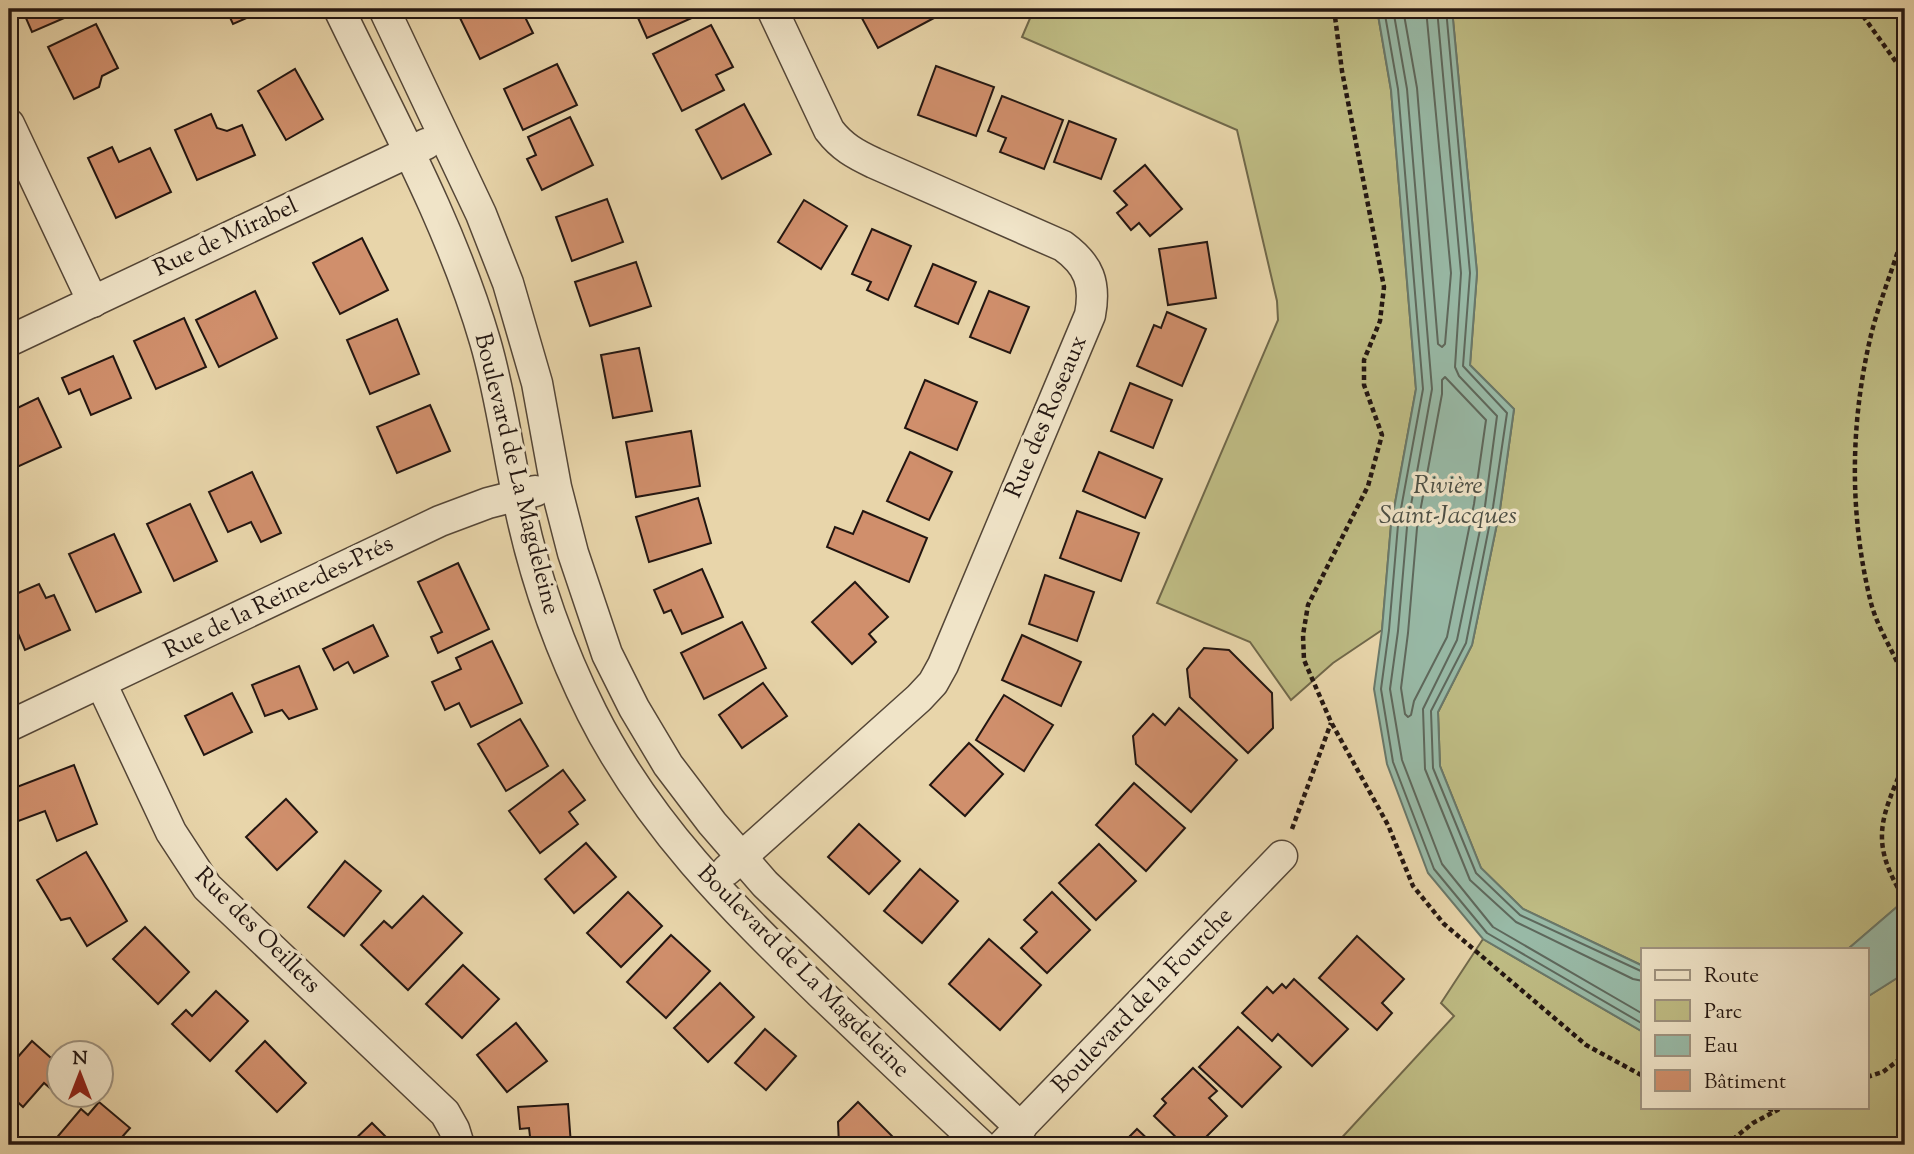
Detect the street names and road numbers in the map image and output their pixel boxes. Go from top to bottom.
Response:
street label: Rue de Mirabel [148,190,304,286]
street label: Boulevard de La Magdeleine [465,330,567,618]
street label: Rue des Roseaux [997,330,1097,504]
street label: Rue de la Reine-des-Prés [158,528,400,668]
street label: Boulevard de La Magdeleine [689,858,917,1086]
street label: Rue des Oeillets [186,860,328,1002]
street label: Boulevard de la Fourche [1045,900,1241,1102]

